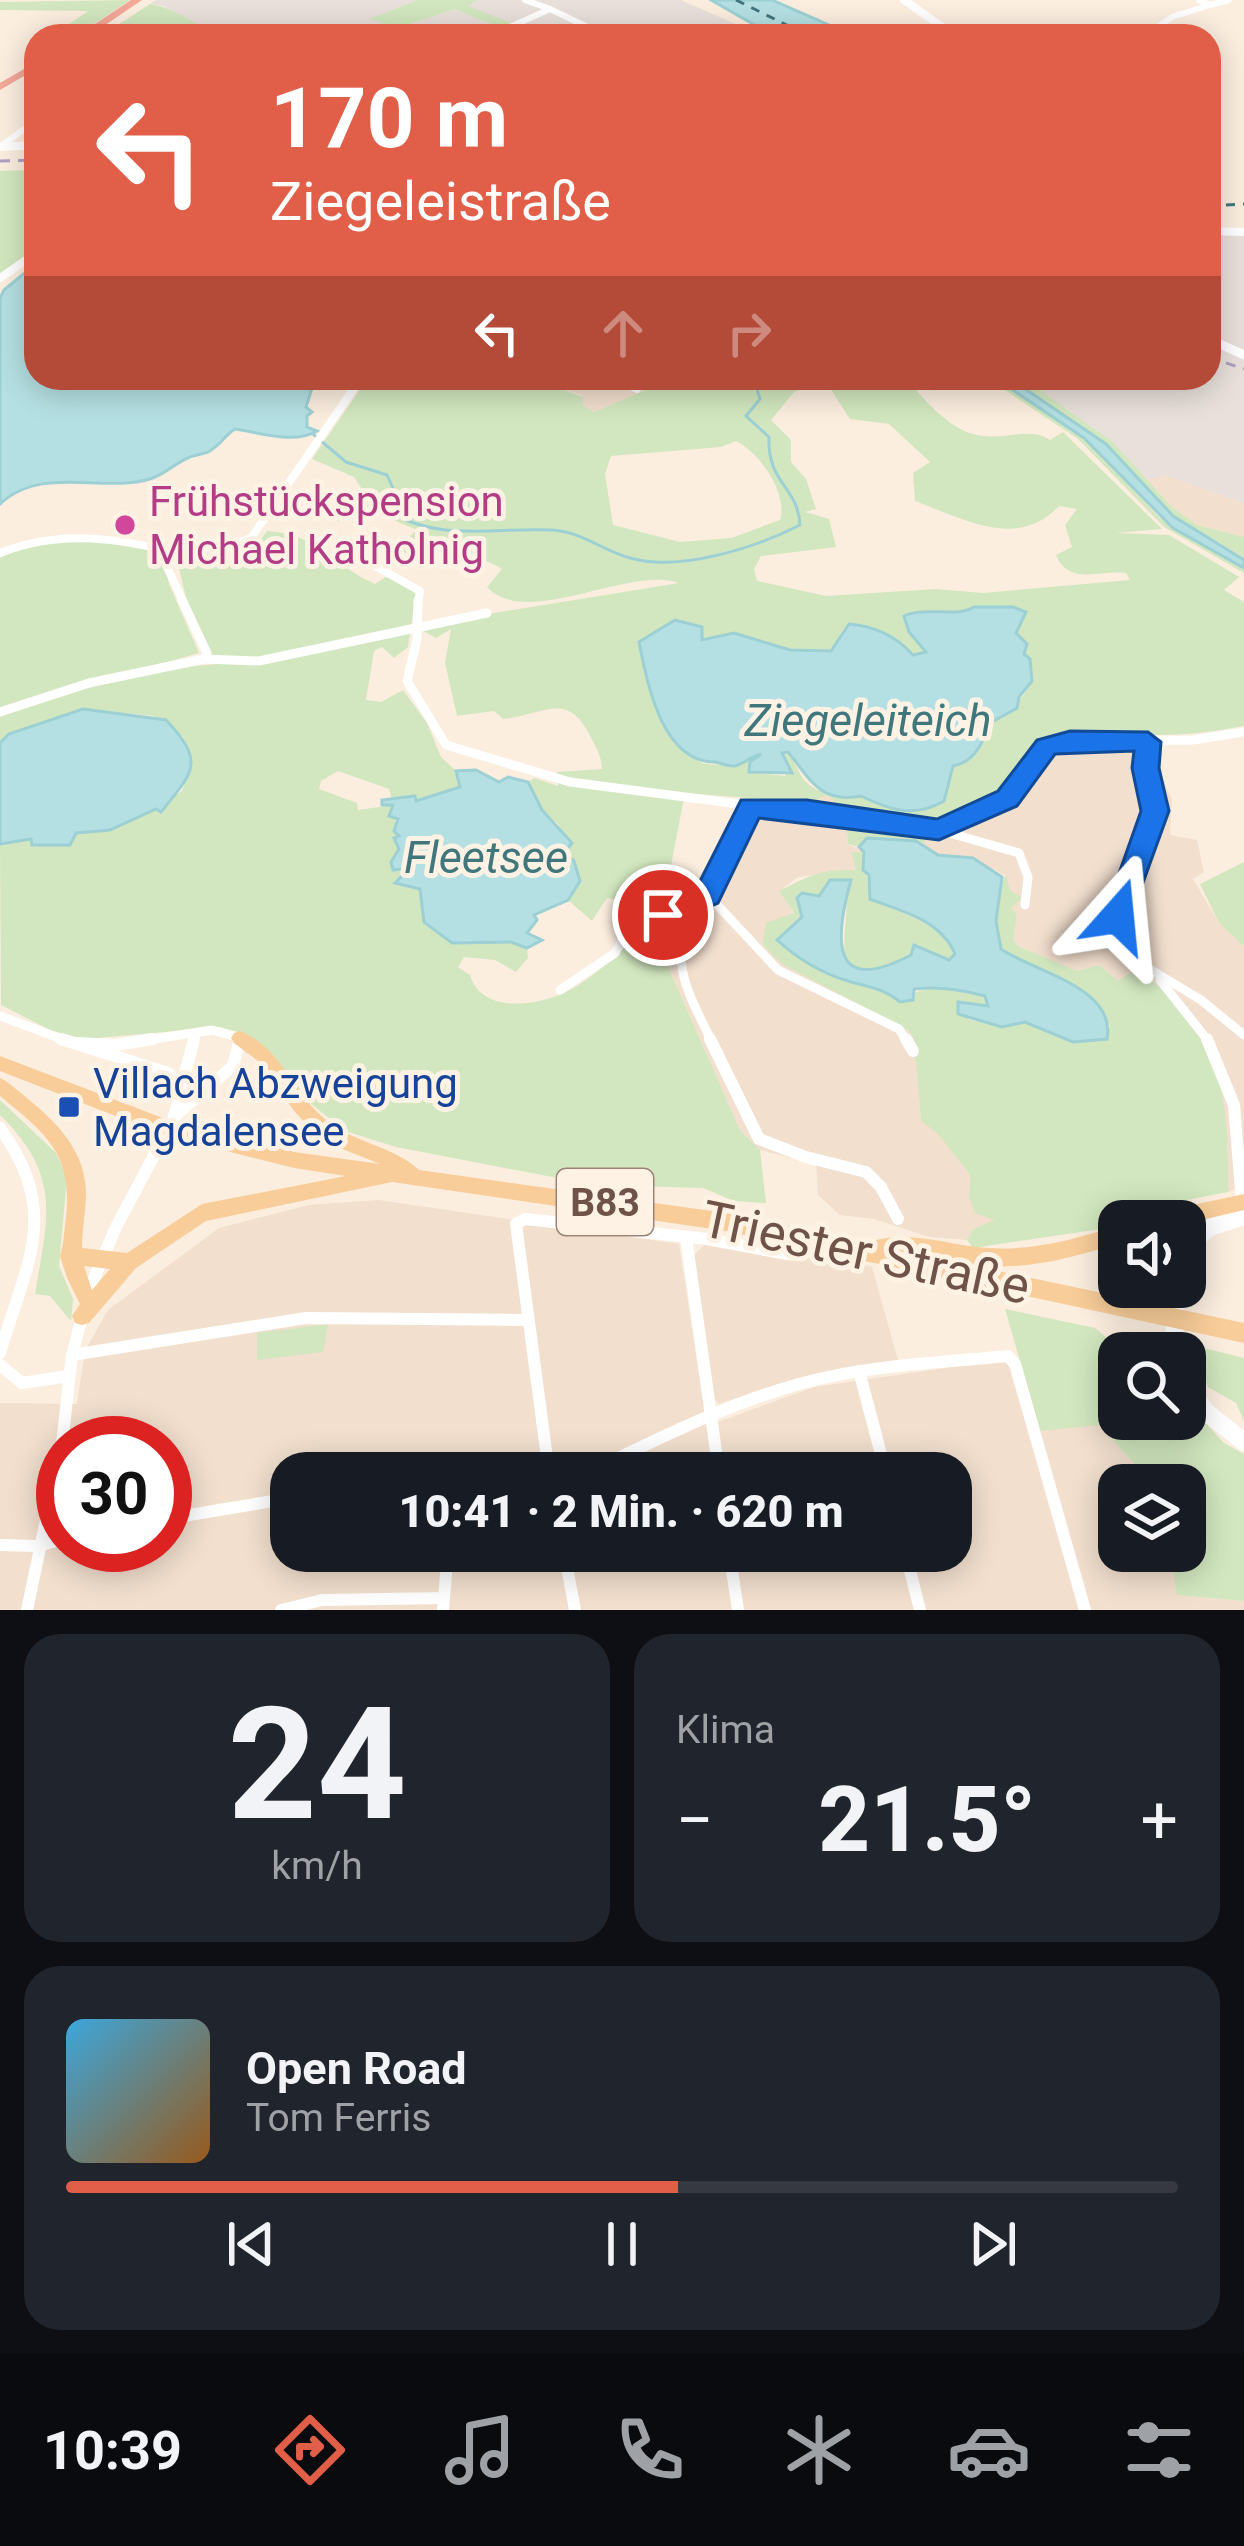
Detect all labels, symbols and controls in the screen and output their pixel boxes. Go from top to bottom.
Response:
text: 170 m [270,69,508,168]
icon: left [72,72,228,228]
text: Ziegeleistraße [270,170,611,233]
icon: left [464,300,530,366]
icon: ahead [590,300,656,366]
icon: right [716,300,782,366]
place label: Frühstückspension Michael Katholnig [149,477,504,574]
marker: Frühstückspension Michael Katholnig [112,512,138,538]
water label: Ziegeleiteich [744,694,991,747]
water label: Fleetsee [404,831,568,884]
position arrow [1055,853,1181,979]
pin [612,864,714,966]
icon: arrive [630,882,696,948]
place label: Villach Abzweigung Magdalensee [93,1059,458,1156]
marker: Villach Abzweigung Magdalensee [56,1094,82,1120]
road number: B83 [557,1169,653,1235]
street label: Triester Straße [697,1189,1035,1316]
map controls [1098,1200,1206,1572]
button: sound [1098,1200,1206,1308]
button: search [1098,1332,1206,1440]
speed limit sign: 30 [36,1416,192,1572]
button: layers [1098,1464,1206,1572]
text: 10:41 · 2 Min. · 620 m [398,1485,844,1538]
text: 24 [227,1673,407,1856]
text: Klima [676,1707,775,1753]
text: 21.5° [818,1768,1036,1873]
text: − [676,1782,714,1859]
text: + [1141,1782,1178,1859]
text: km/h [271,1843,363,1889]
text: Open Road [246,2042,467,2095]
text: Tom Ferris [246,2095,431,2141]
icon: previous [218,2211,284,2277]
icon: pause [589,2211,655,2277]
icon: next [960,2211,1026,2277]
icon: directions [268,2408,352,2492]
icon: music [438,2408,522,2492]
icon: phone [608,2408,692,2492]
icon: climate [777,2408,861,2492]
icon: car [947,2408,1031,2492]
icon: filters [1117,2408,1201,2492]
text: 10:39 [43,2419,182,2482]

